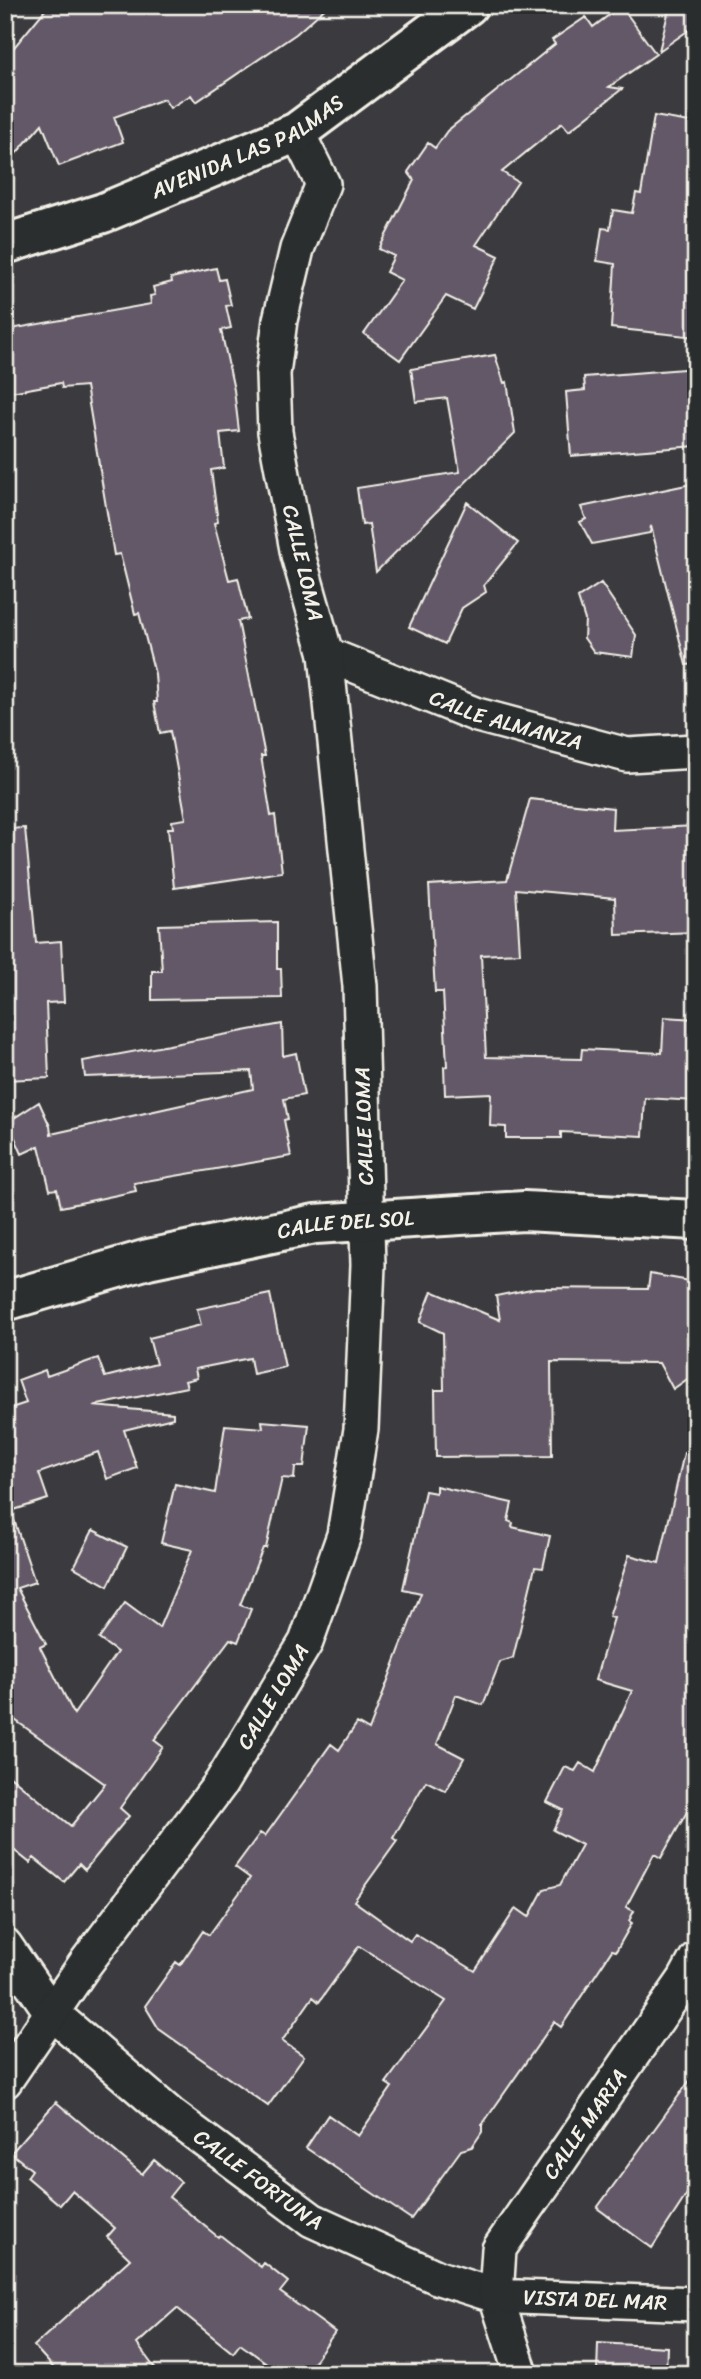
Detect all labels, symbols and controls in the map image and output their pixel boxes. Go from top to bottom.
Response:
street label: AVENIDA LAS PALMAS [144,84,352,210]
street label: CALLE LOMA [271,501,335,625]
street label: CALLE ALMANZA [424,679,586,761]
street label: CALLE LOMA [343,1066,385,1186]
street label: CALLE DEL SOL [274,1199,415,1250]
street label: CALLE LOMA [226,1636,320,1757]
street label: CALLE MARIA [532,2060,638,2188]
street label: CALLE FORTUNA [185,2119,329,2241]
street label: VISTA DEL MAR [522,2278,668,2322]

